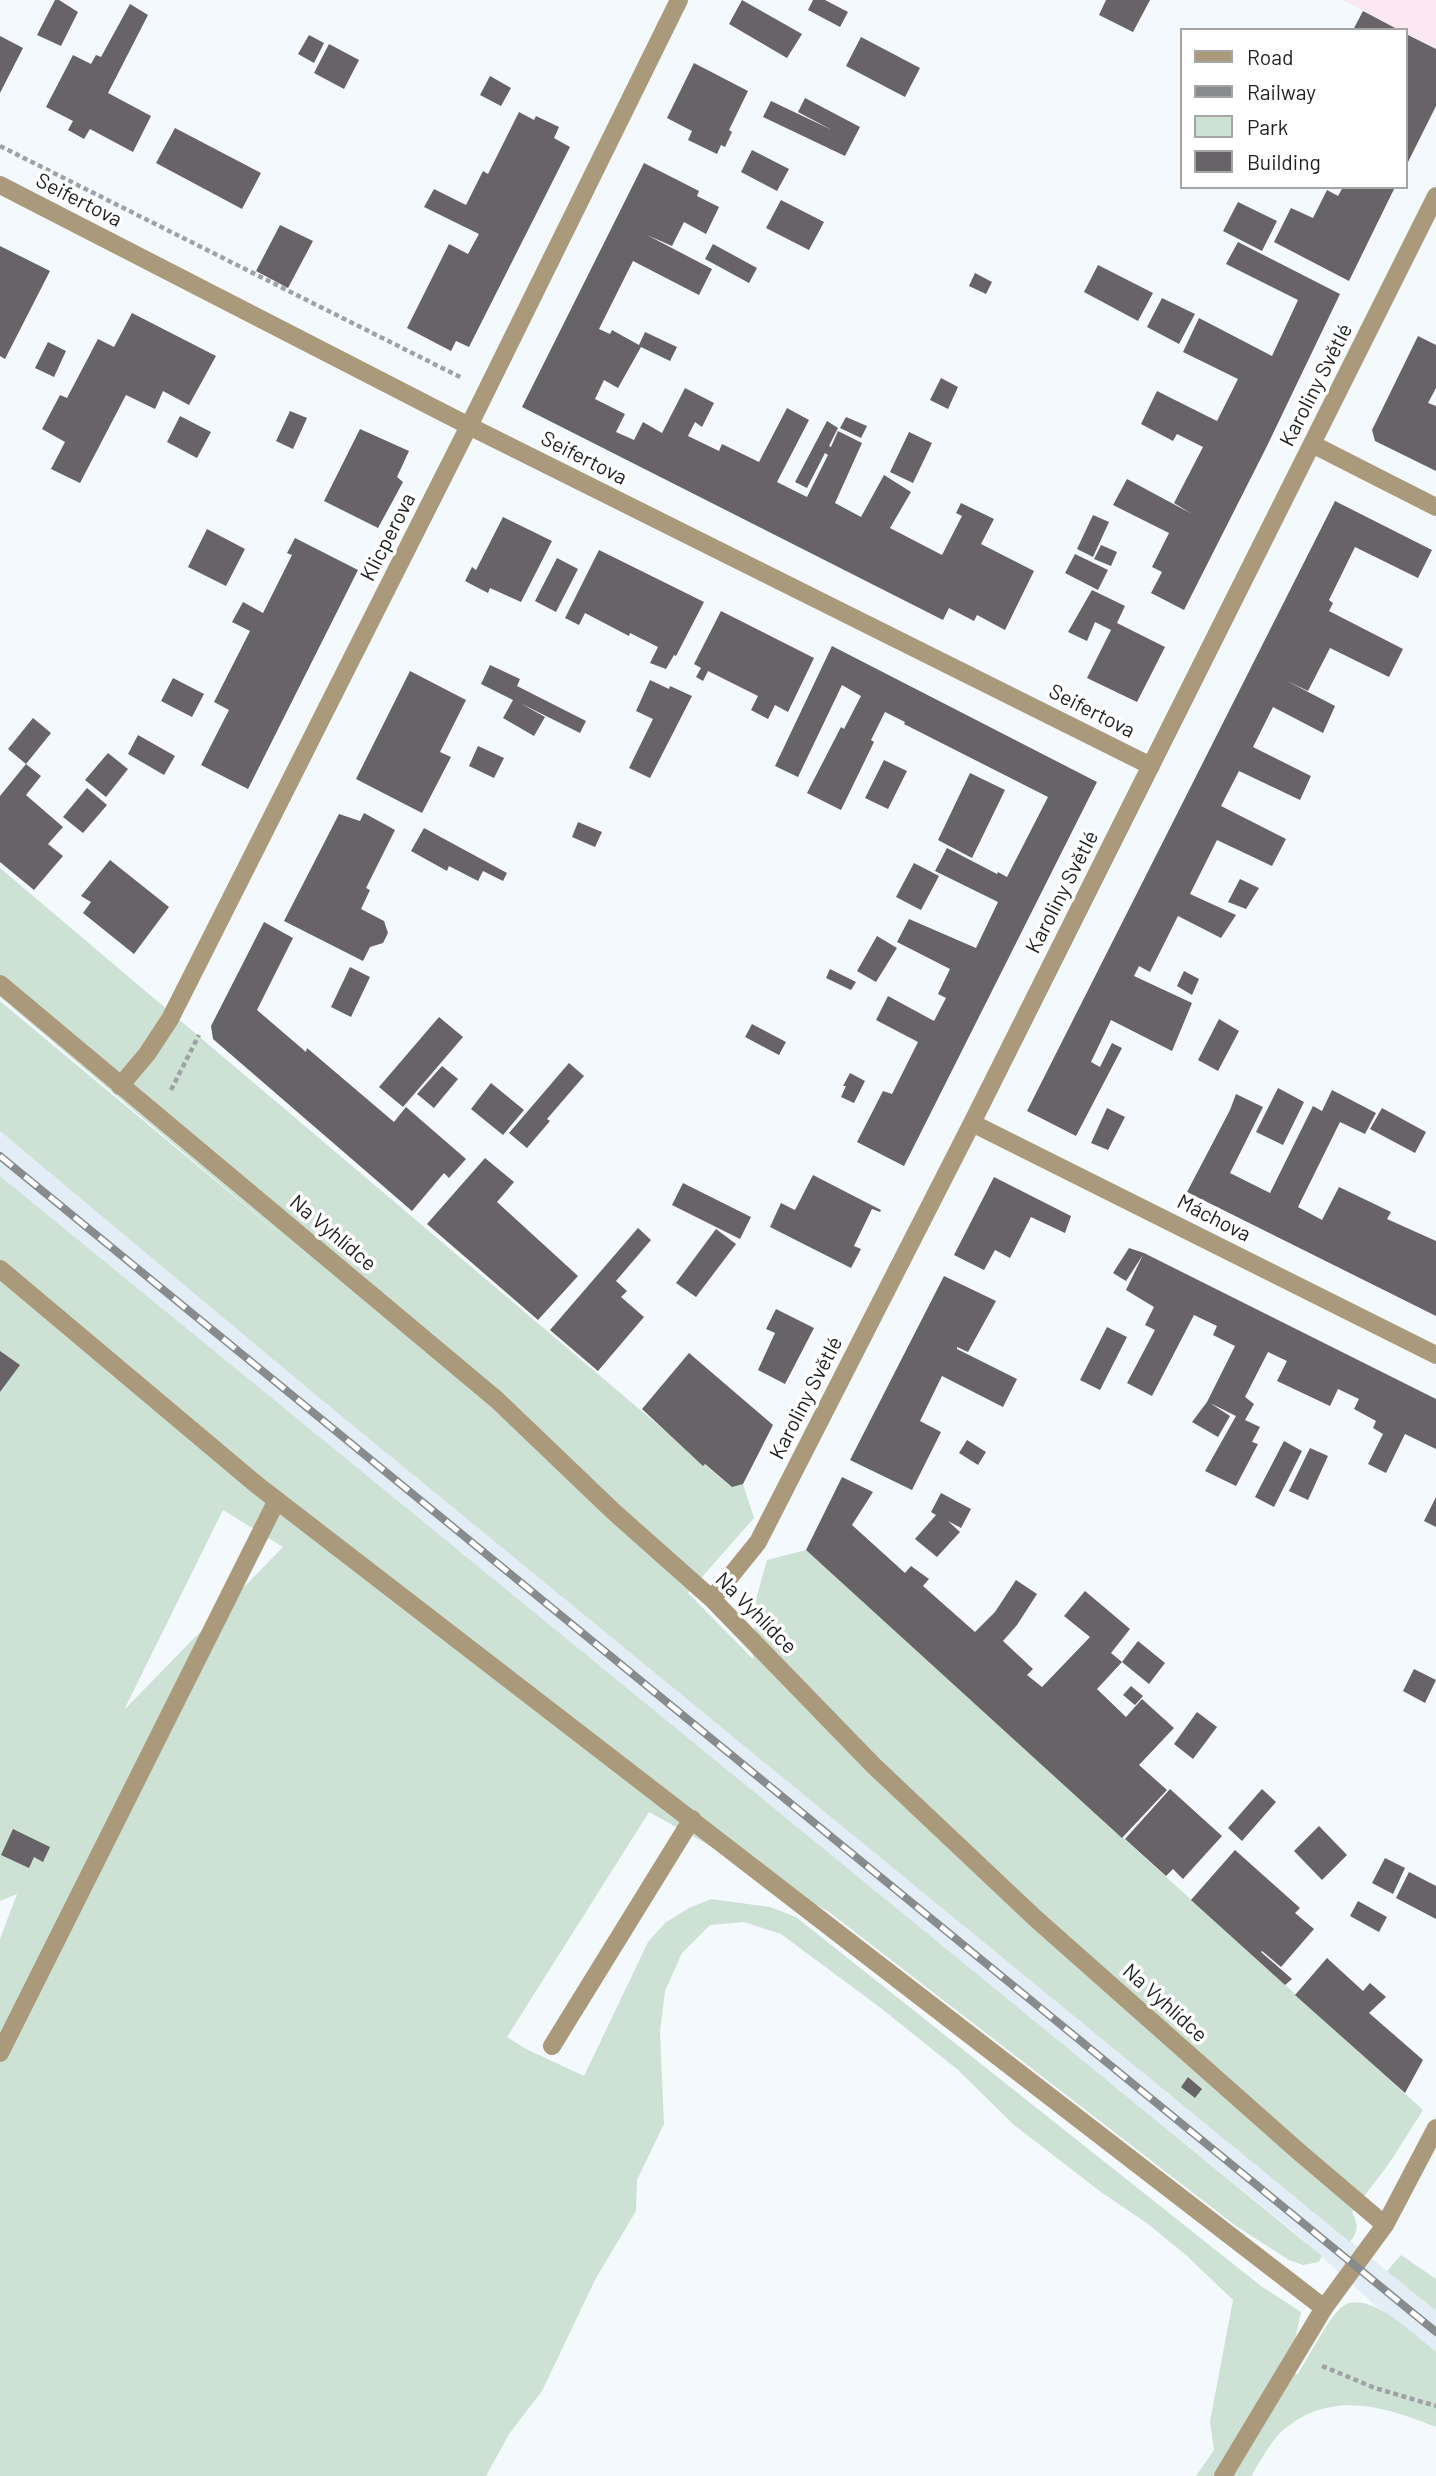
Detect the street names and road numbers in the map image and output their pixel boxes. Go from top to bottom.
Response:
street label: Seifertova [32,168,126,232]
street label: Karoliny Světlé [1274,319,1358,451]
street label: Seifertova [537,426,631,490]
street label: Klicperova [355,489,421,585]
street label: Seifertova [1045,679,1139,743]
street label: Karoliny Světlé [1020,826,1104,958]
street label: Máchova [1173,1189,1255,1247]
street label: Na Vyhlídce [285,1190,381,1276]
street label: Karoliny Světlé [764,1332,848,1464]
street label: Na Vyhlídce [710,1567,802,1659]
street label: Na Vyhlídce [1118,1958,1212,2048]

